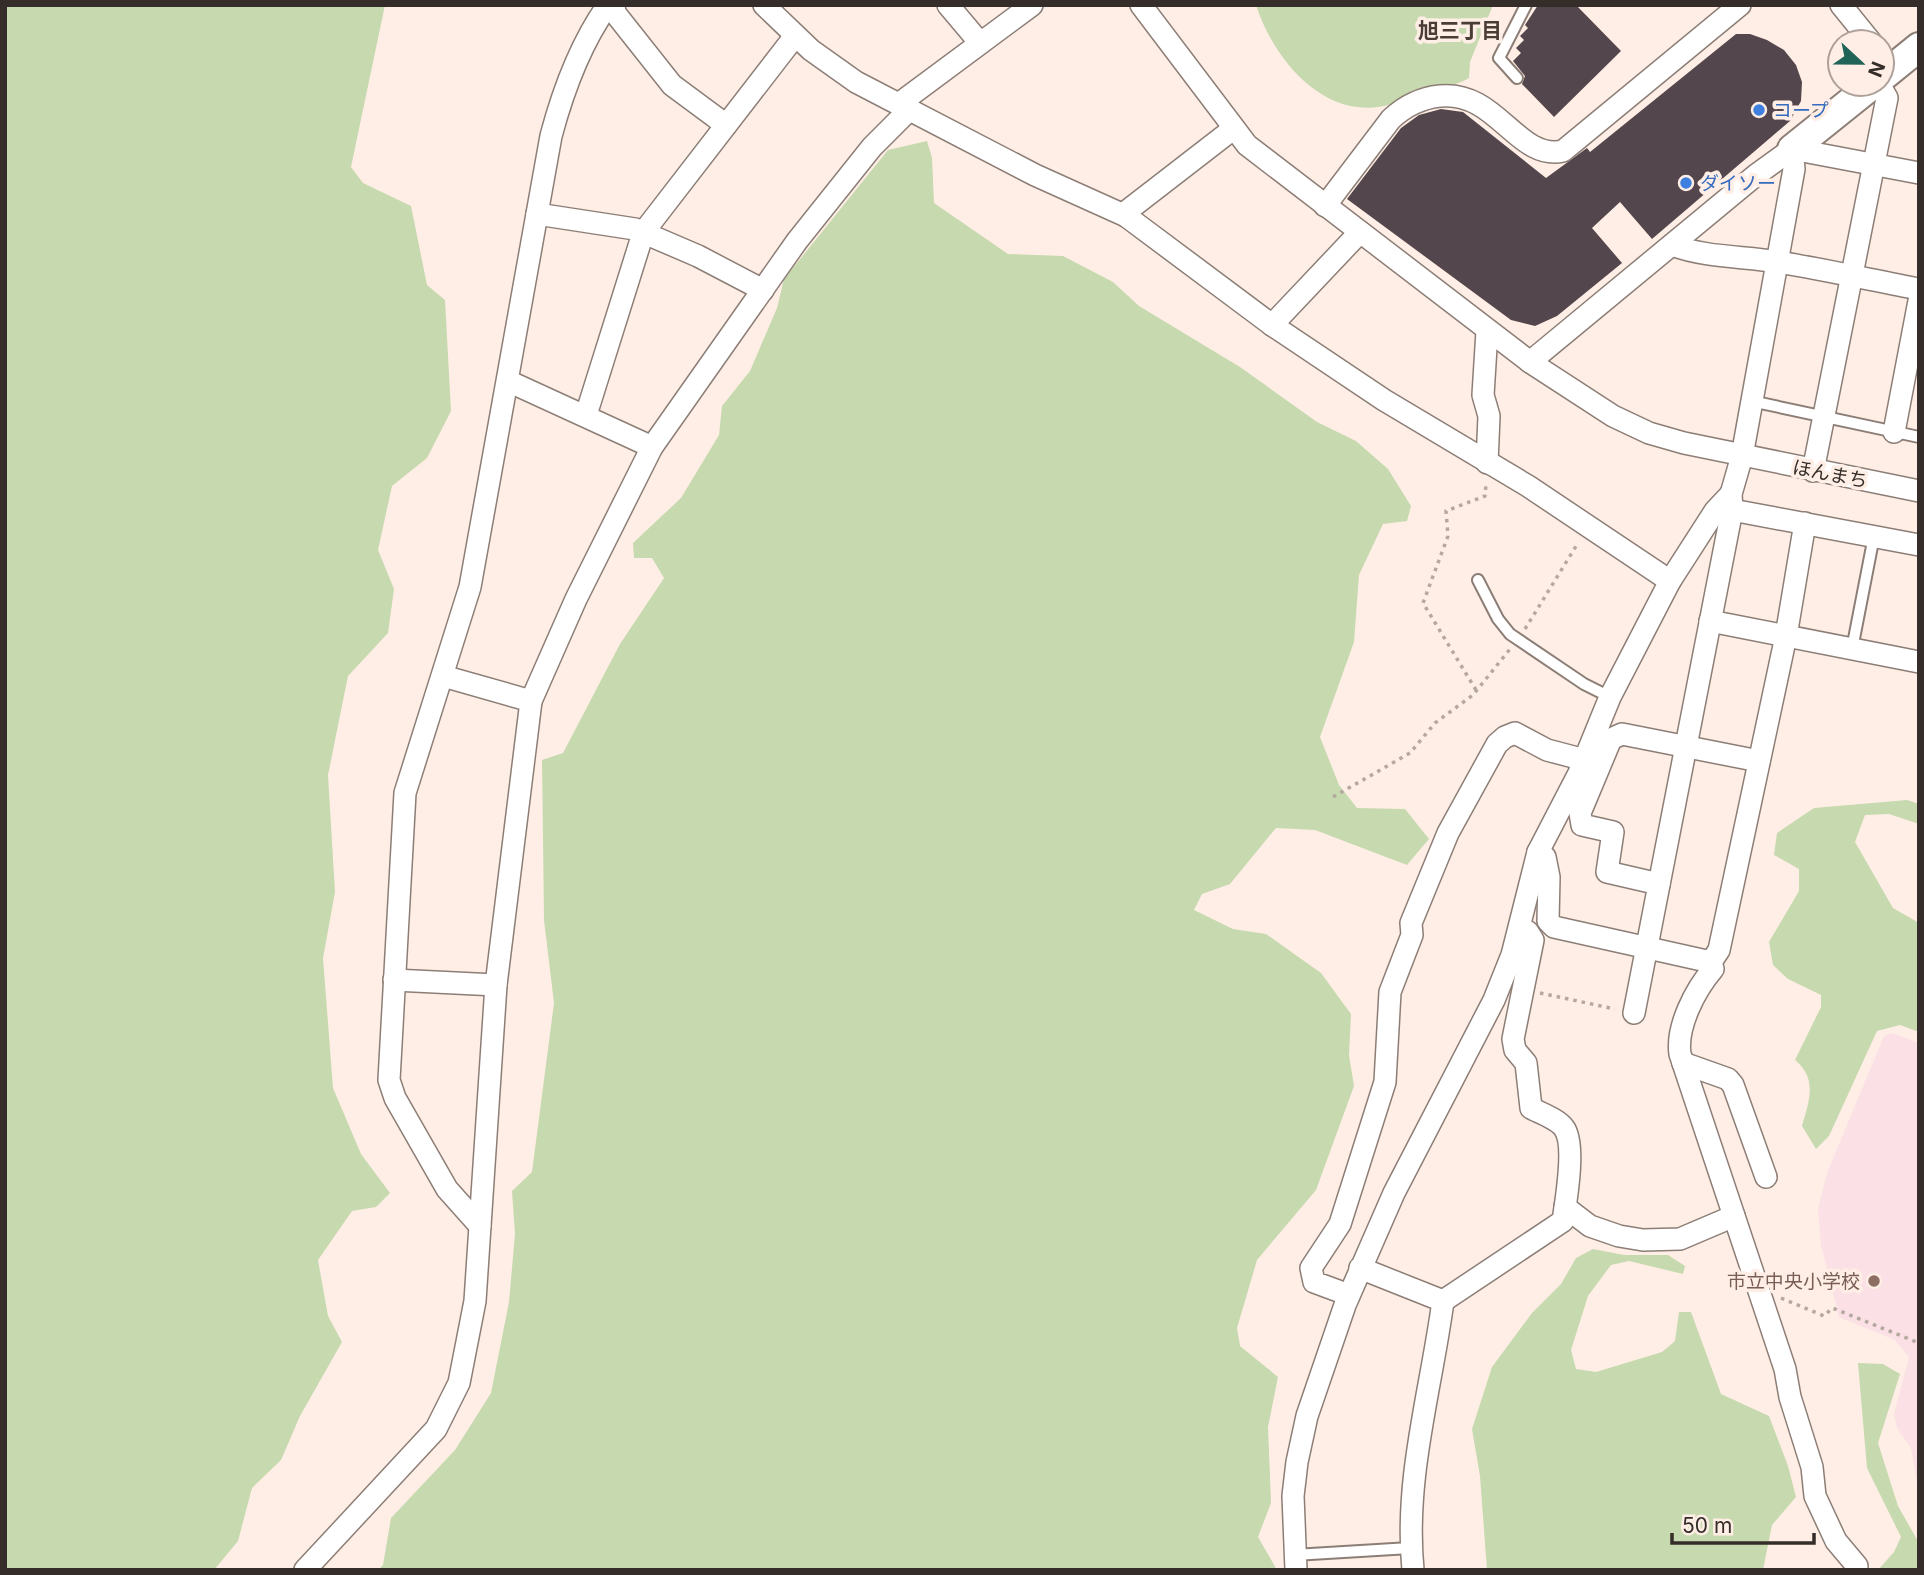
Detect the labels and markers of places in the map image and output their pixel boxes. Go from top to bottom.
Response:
place label: コープ [1773,99,1829,122]
marker: コープ [1751,102,1767,118]
place label: ダイソー [1700,172,1776,195]
marker: ダイソー [1678,175,1694,191]
place label: 市立中央小学校 [1727,1270,1860,1293]
marker: 市立中央小学校 [1866,1273,1882,1289]

